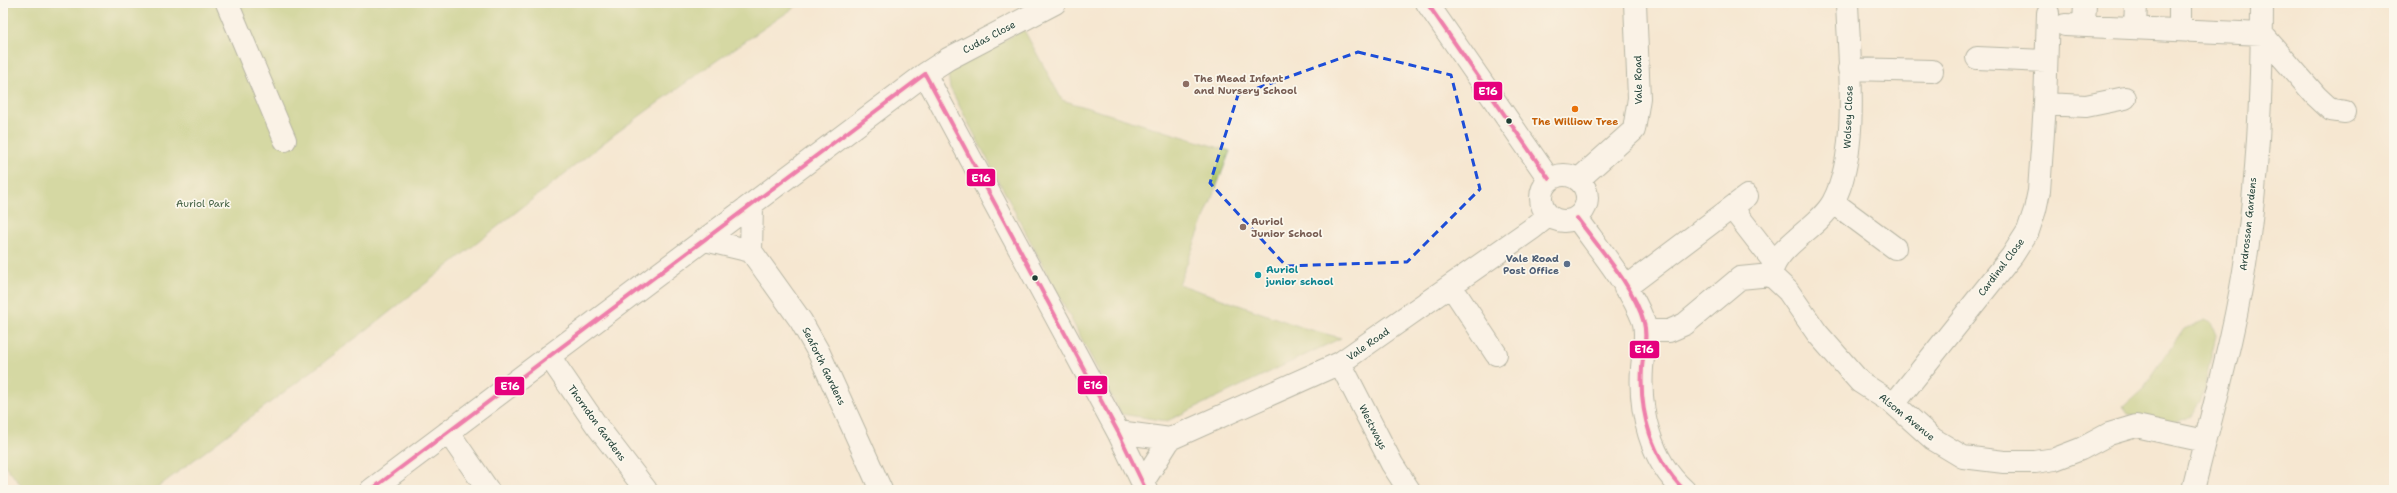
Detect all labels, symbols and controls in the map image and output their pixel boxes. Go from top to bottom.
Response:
street label: Cudas Close [960,18,1018,56]
street label: Vale Road [1631,55,1645,105]
place label: The Mead Infant and Nursery School [1194,72,1297,97]
marker: The Mead Infant and Nursery School [1181,79,1191,89]
line badge: E16 [1473,81,1503,101]
text: E16 [1478,84,1498,99]
street label: Wolsey Close [1840,85,1856,149]
marker: The Williow Tree [1570,104,1580,114]
place label: The Williow Tree [1532,115,1618,128]
unlabelled marker [1504,116,1514,126]
line badge: E16 [966,168,996,187]
text: E16 [971,171,991,186]
street label: Ardrossan Gardens [2237,177,2259,271]
park label: Auriol Park [176,197,230,210]
place label: Auriol Junior School [1251,215,1323,240]
marker: Auriol Junior School [1238,222,1248,232]
street label: Cardinal Close [1975,235,2027,299]
place label: Vale Road Post Office [1503,252,1559,277]
marker: Vale Road Post Office [1562,259,1572,269]
place label: Auriol junior school [1265,263,1334,288]
marker: Auriol junior school [1253,270,1263,280]
unlabelled marker [1030,273,1040,283]
street label: Vale Road [1344,324,1392,363]
street label: Seaforth Gardens [799,325,849,407]
line badge: E16 [1629,340,1660,359]
text: E16 [1634,342,1654,357]
line badge: E16 [1077,375,1108,395]
line badge: E16 [494,376,525,396]
text: E16 [1083,378,1103,393]
text: E16 [500,379,520,394]
street label: Thorndon Gardens [565,382,629,464]
street label: Alsom Avenue [1876,390,1938,444]
street label: Westways [1356,402,1390,452]

